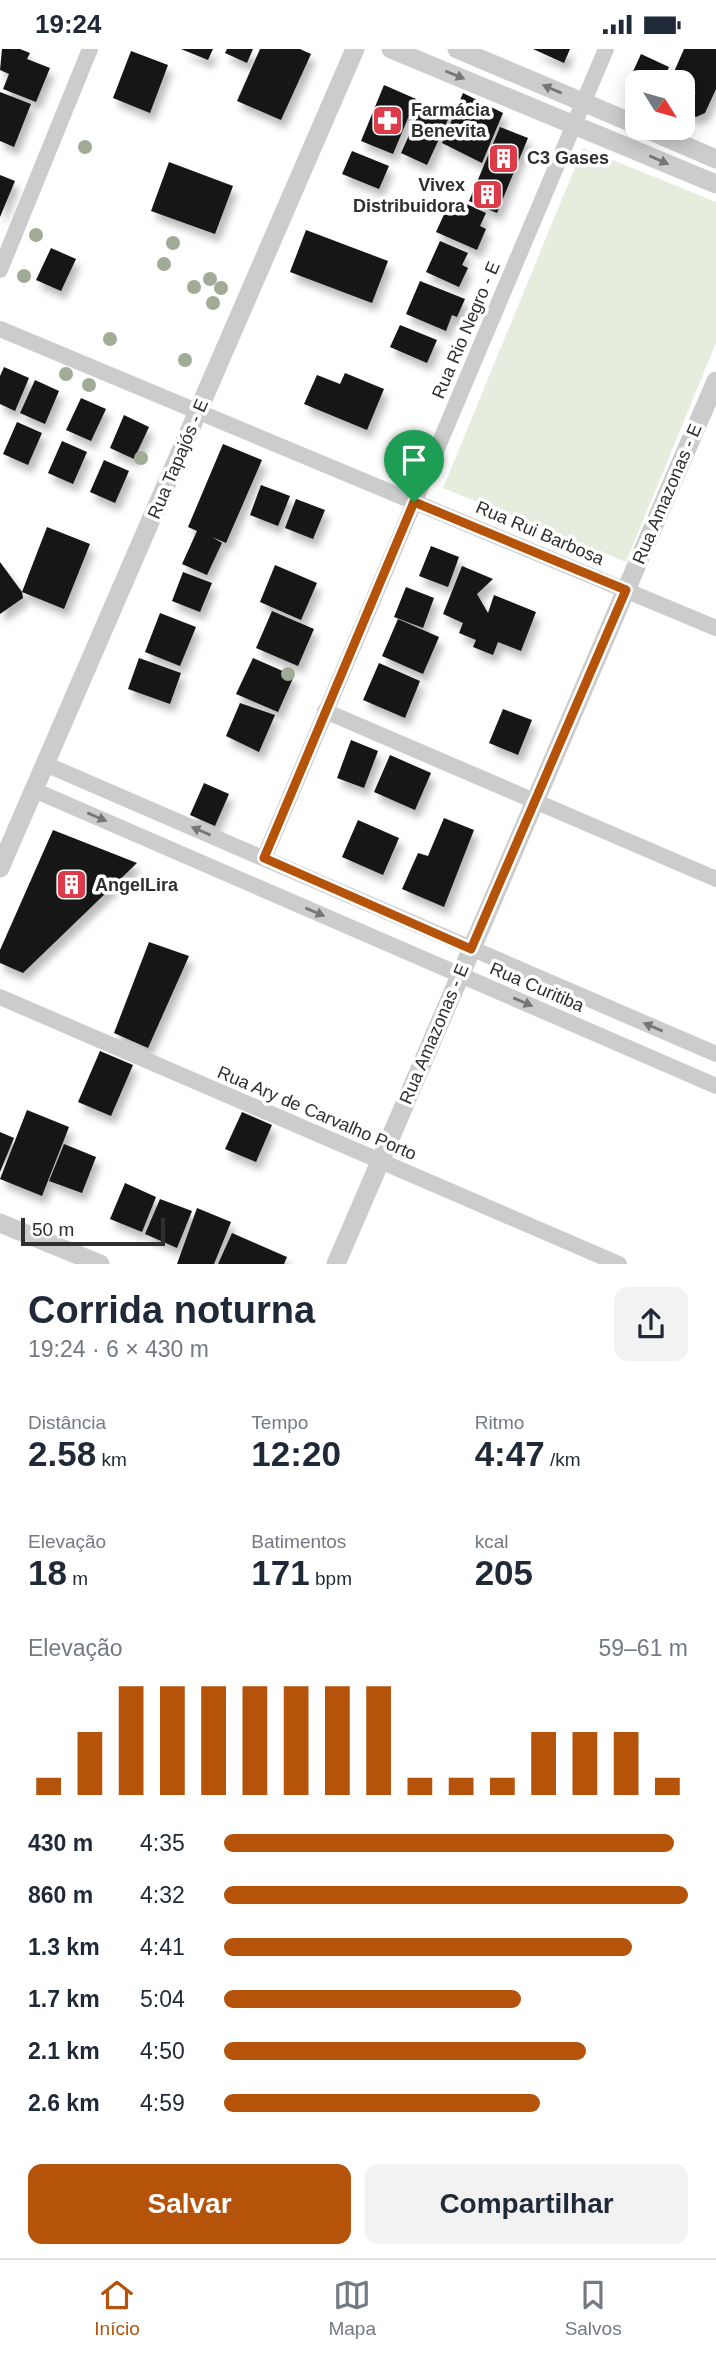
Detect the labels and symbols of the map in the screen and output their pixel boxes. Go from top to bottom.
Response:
one-way arrow [444,69,465,80]
north arrow [625,70,695,140]
one-way arrow [541,83,562,94]
place label: Farmácia Benevita [411,100,491,141]
pharmacy icon: Farmácia Benevita [371,103,405,137]
building icon: C3 Gases [487,141,521,175]
place label: C3 Gases [527,148,609,168]
one-way arrow [649,155,670,166]
place label: Vivex Distribuidora [353,175,466,216]
building icon: Vivex Distribuidora [471,178,505,212]
street label: Rua Rio Negro - E [428,258,504,402]
street label: Rua Tapajós - E [144,396,212,522]
street label: Rua Amazonas - E [628,421,706,567]
pin [384,430,444,502]
street label: Rua Rui Barbosa [473,497,608,569]
one-way arrow [86,812,107,823]
one-way arrow [191,825,211,837]
building icon: AngelLira [55,868,89,902]
place label: AngelLira [95,875,179,895]
one-way arrow [304,907,325,918]
street label: Rua Curitiba [487,958,588,1016]
street label: Rua Amazonas - E [395,961,473,1107]
one-way arrow [513,997,534,1008]
one-way arrow [643,1021,664,1032]
street label: Rua Ary de Carvalho Porto [215,1062,419,1164]
scale bar [21,1215,164,1247]

